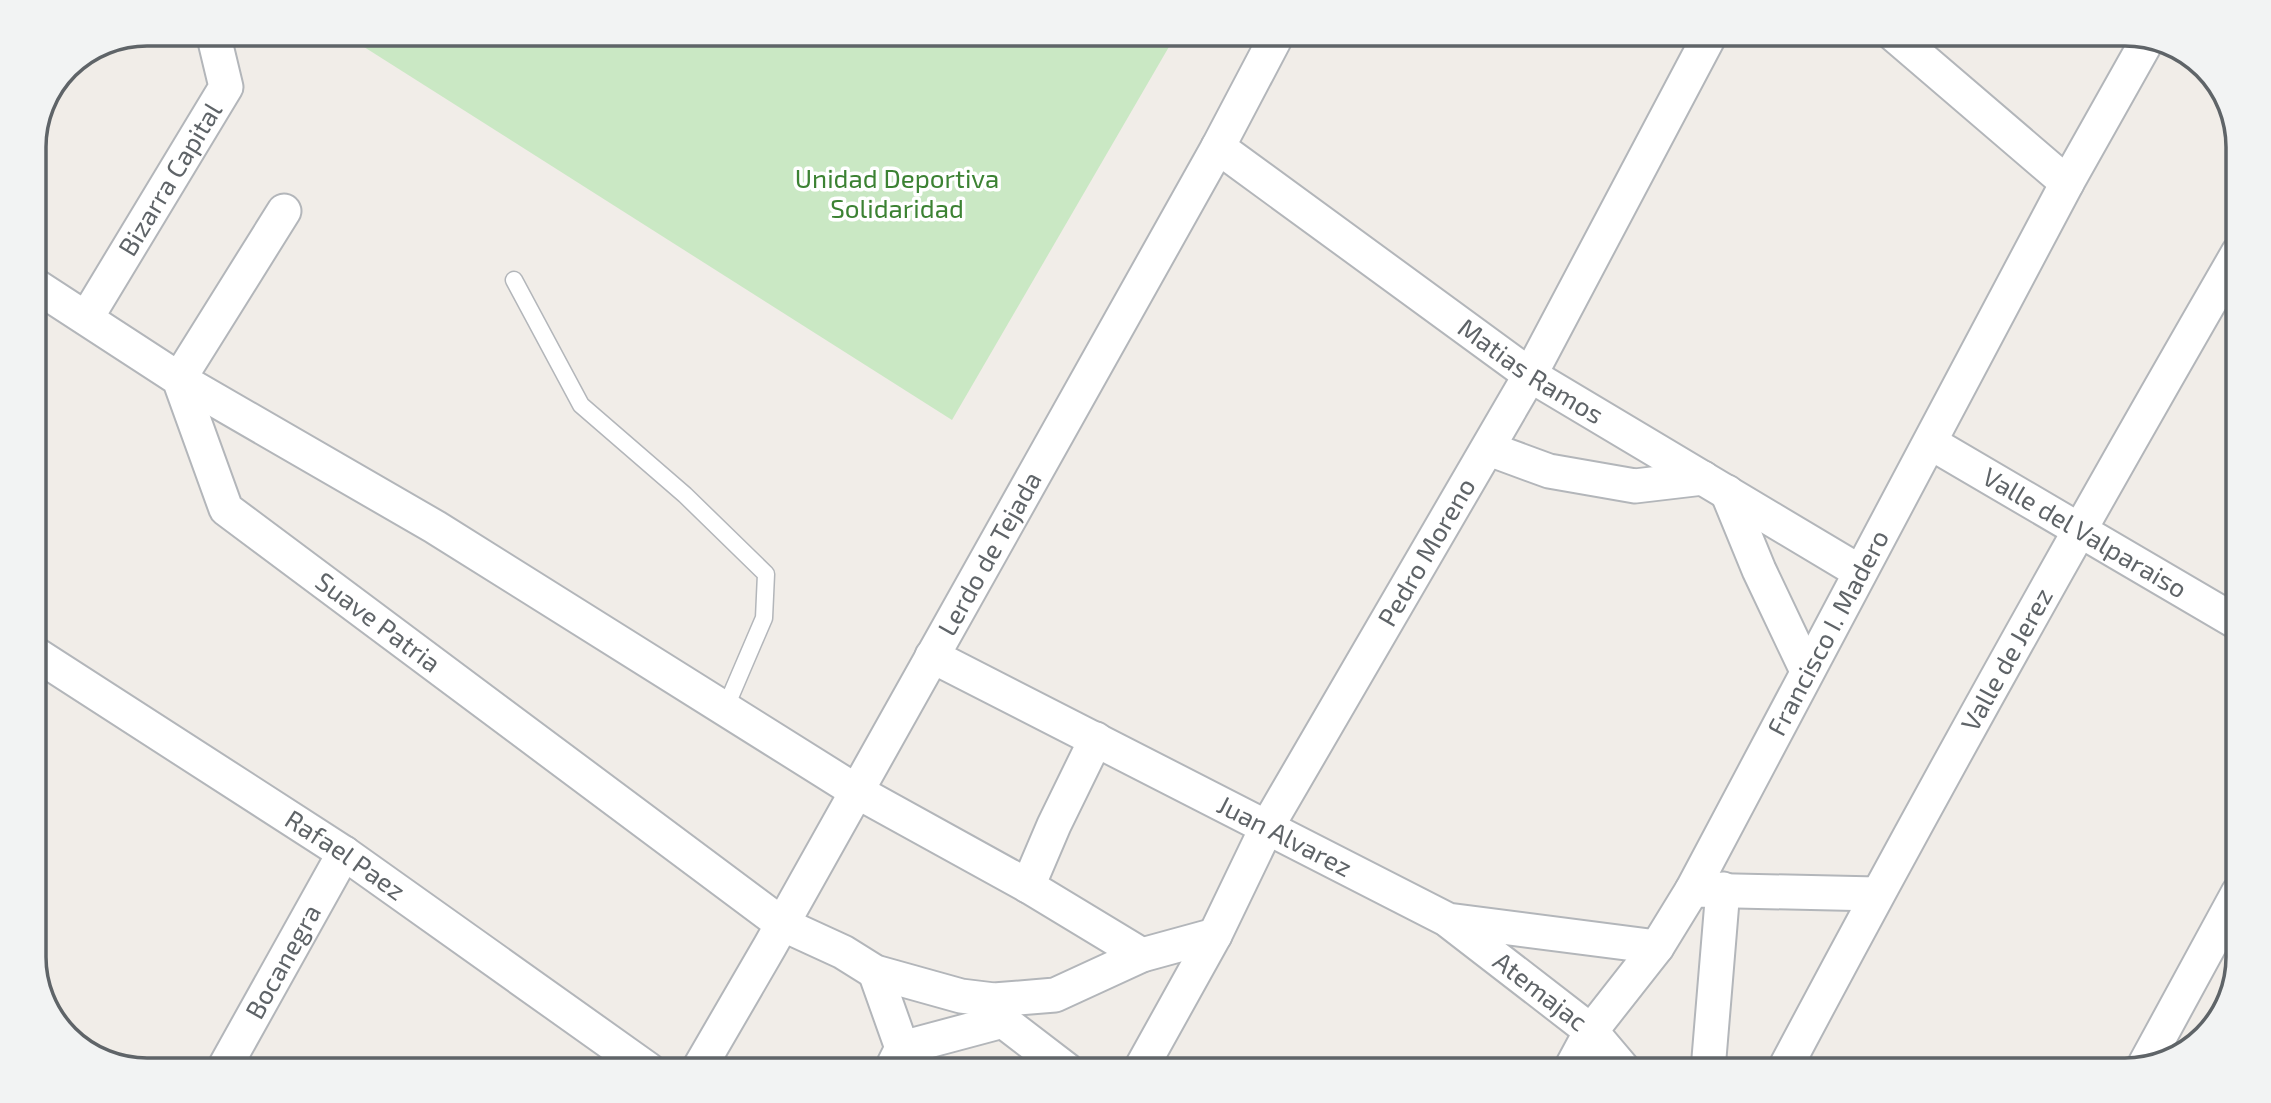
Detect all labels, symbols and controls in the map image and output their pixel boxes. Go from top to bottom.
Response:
street label: Bizarra Capital [111,96,227,261]
park label: Unidad Deportiva Solidaridad [795,162,999,223]
street label: Matias Ramos [1453,311,1610,429]
street label: Valle del Valparaiso [1978,460,2193,604]
street label: Lerdo de Tejada [930,466,1047,641]
street label: Pedro Moreno [1370,472,1481,631]
street label: Francisco I. Madero [1760,524,1894,740]
street label: Suave Patria [310,565,447,678]
street label: Valle de Jerez [1954,582,2058,736]
street label: Juan Alvarez [1213,788,1358,882]
street label: Rafael Paez [280,802,412,906]
street label: Bocanegra [238,898,326,1024]
street label: Atemajac [1488,945,1594,1037]

